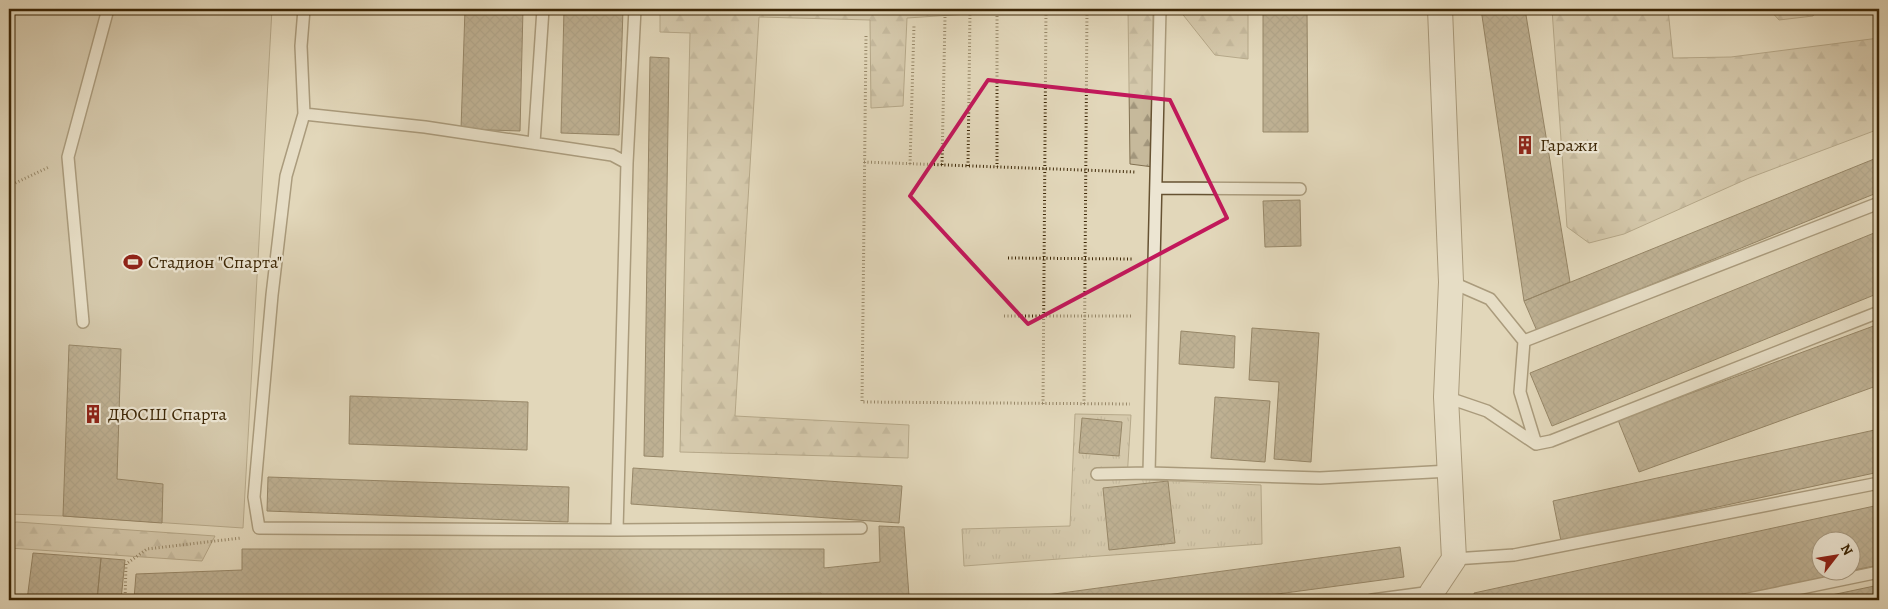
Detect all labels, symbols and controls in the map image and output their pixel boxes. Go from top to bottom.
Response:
place label: Гаражи [1540,133,1598,157]
building icon: Гаражи [1514,134,1536,156]
place label: Стадион "Спарта" [148,250,282,274]
sports icon: Стадион "Спарта" [122,251,144,273]
place label: ДЮСШ Спарта [108,402,227,426]
building icon: ДЮСШ Спарта [82,403,104,425]
north arrow [1810,532,1860,582]
text: N [1836,540,1857,559]

